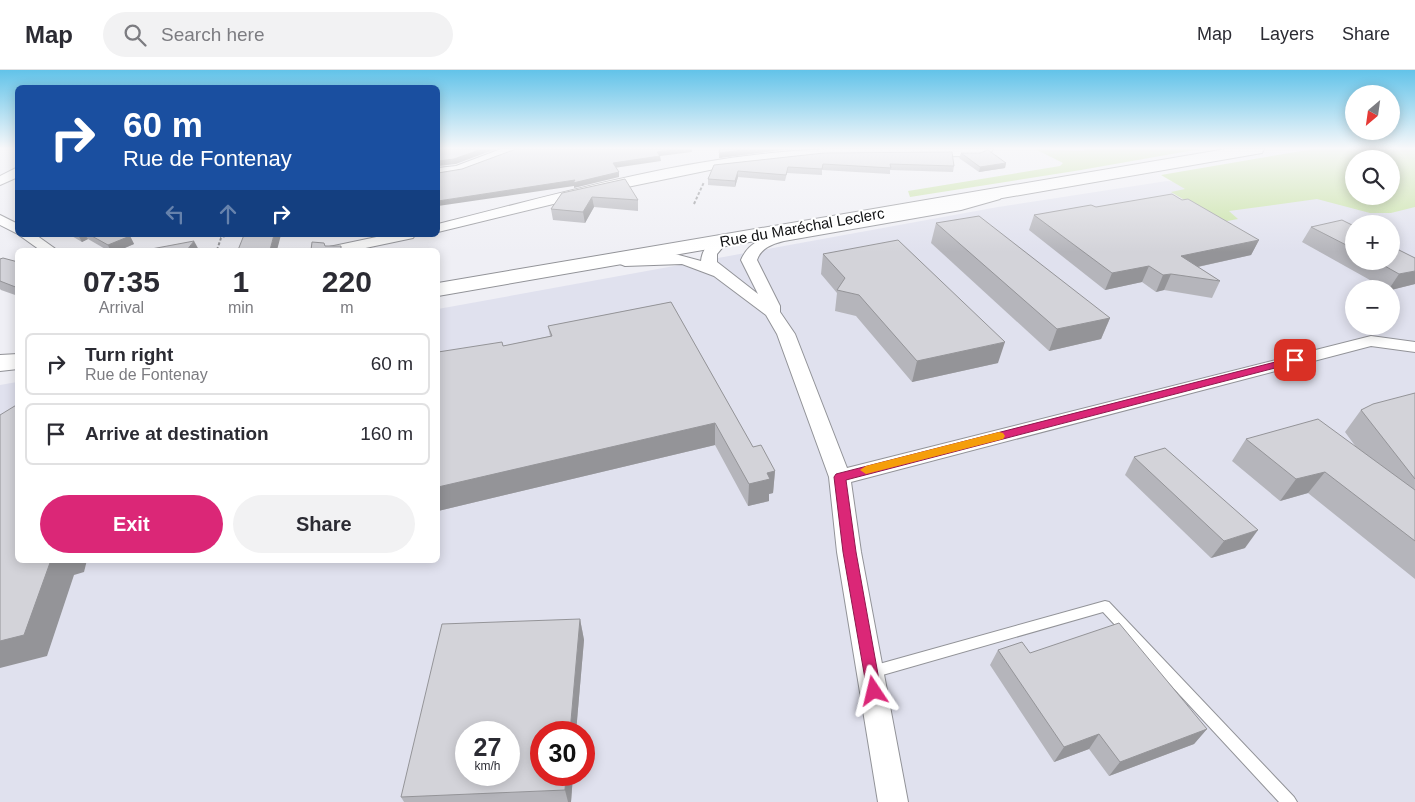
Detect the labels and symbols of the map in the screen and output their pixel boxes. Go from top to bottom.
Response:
north arrow [1345,85,1400,140]
street label: Rue du Maréchal Leclerc [718,204,886,250]
pin [1274,339,1316,381]
position arrow [847,664,899,716]
speed limit sign: 30 [530,721,595,786]

